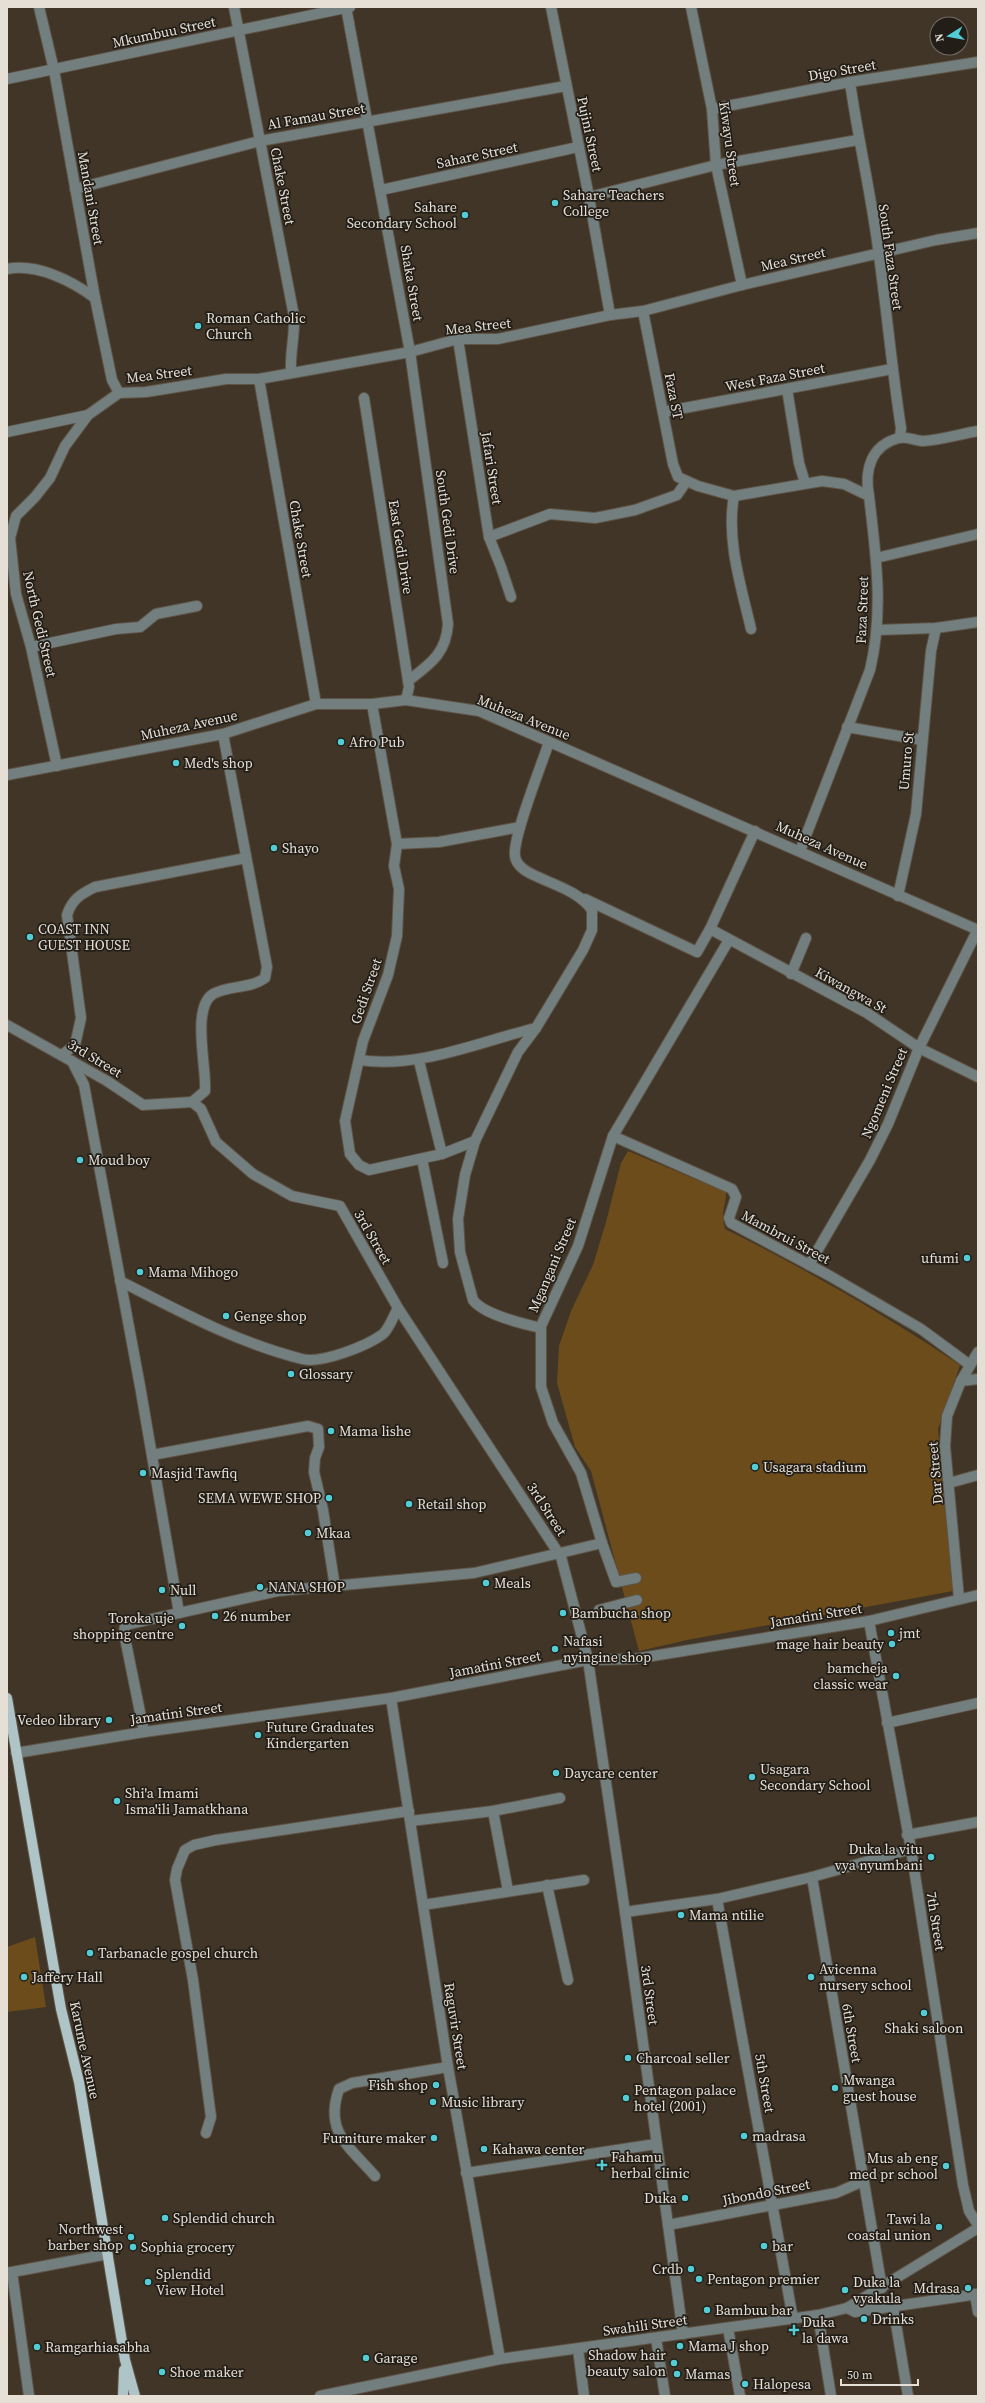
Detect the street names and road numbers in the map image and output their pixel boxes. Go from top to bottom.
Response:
street label: Mkumbuu Street [111,11,218,53]
street label: Digo Street [807,54,878,86]
street label: Pujini Street [572,95,608,174]
street label: Al Famau Street [266,98,367,134]
street label: Kiwayu Street [714,100,746,188]
street label: Sahare Street [435,137,520,173]
street label: Chake Street [266,146,300,227]
street label: Mandani Street [73,150,109,247]
street label: South Faza Street [874,203,908,312]
street label: Mea Street [759,242,828,276]
street label: Shaka Street [395,243,429,323]
street label: Mea Street [444,313,512,339]
street label: West Faza Street [723,357,827,396]
street label: Mea Street [125,360,193,388]
street label: Faza ST [660,371,688,421]
street label: Jafari Street [476,429,508,506]
street label: South Gedi Drive [431,469,465,575]
street label: East Gedi Drive [384,498,418,596]
street label: Chake Street [284,499,318,580]
street label: North Gedi Street [18,569,62,680]
street label: Faza Street [851,575,873,644]
street label: Muheza Avenue [474,689,574,745]
street label: Muheza Avenue [139,705,239,745]
street label: Umuro St [893,730,919,791]
street label: Muheza Avenue [773,816,871,874]
street label: Gedi Street [345,955,387,1027]
street label: Kiwangwa St [812,962,891,1018]
street label: 3rd Street [64,1034,126,1082]
street label: Ngomeni Street [856,1044,912,1141]
street label: Mambrui Street [738,1205,834,1269]
street label: 3rd Street [349,1206,397,1268]
street label: Mgangani Street [523,1214,581,1315]
street label: Dar Street [922,1441,948,1505]
street label: 3rd Street [522,1478,572,1540]
street label: Jamatini Street [768,1598,864,1632]
street label: Jamatini Street [447,1645,543,1683]
street label: Jamatini Street [128,1697,224,1729]
street label: 7th Street [921,1890,951,1952]
street label: 3rd Street [636,1964,664,2027]
street label: Raguvir Street [439,1981,473,2071]
street label: Karume Avenue [65,1999,105,2101]
street label: 6th Street [837,2002,867,2064]
street label: 5th Street [750,2052,780,2114]
street label: Jibondo Street [720,2174,812,2210]
street label: Swahili Street [602,2309,689,2341]

